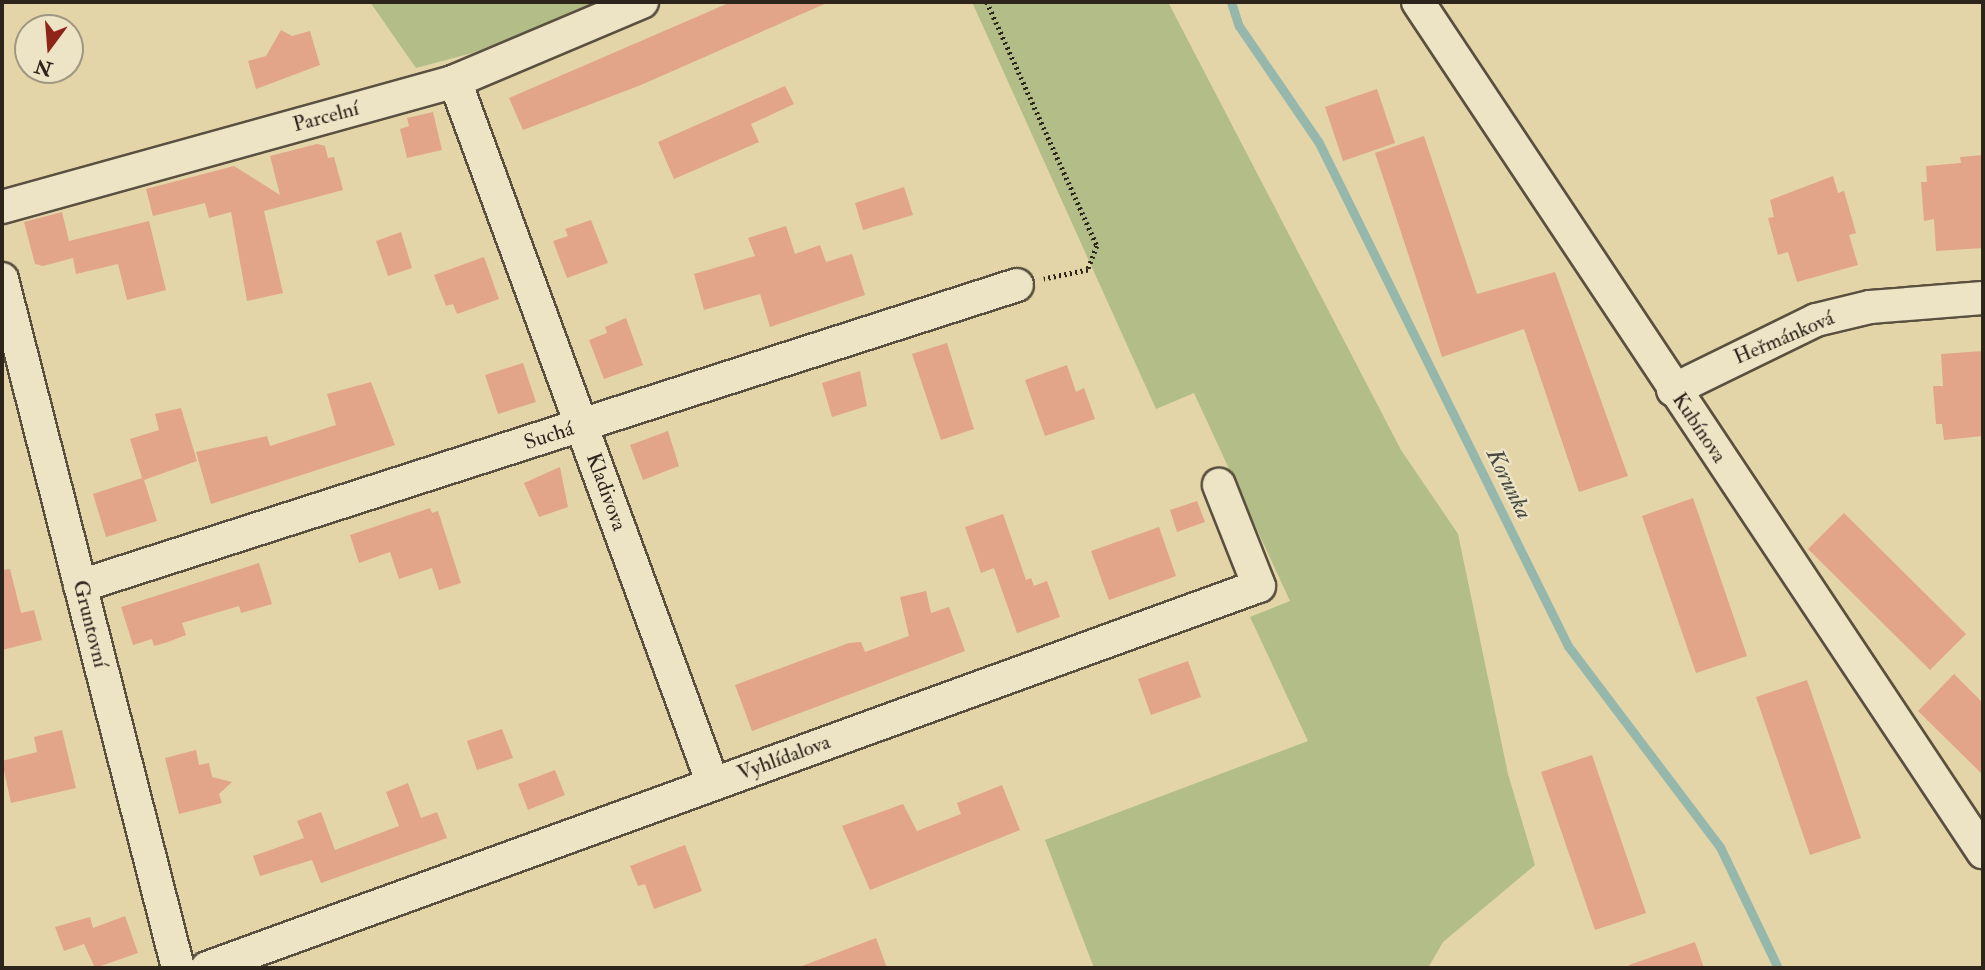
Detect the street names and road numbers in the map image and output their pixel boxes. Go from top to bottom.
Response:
street label: Parcelní [290,96,362,138]
street label: Heřmánková [1730,306,1838,370]
street label: Kubínova [1666,388,1732,468]
street label: Suchá [521,416,577,456]
street label: Kladivova [580,450,632,534]
street label: Gruntovní [67,578,113,670]
street label: Vyhlídalova [734,730,834,786]

